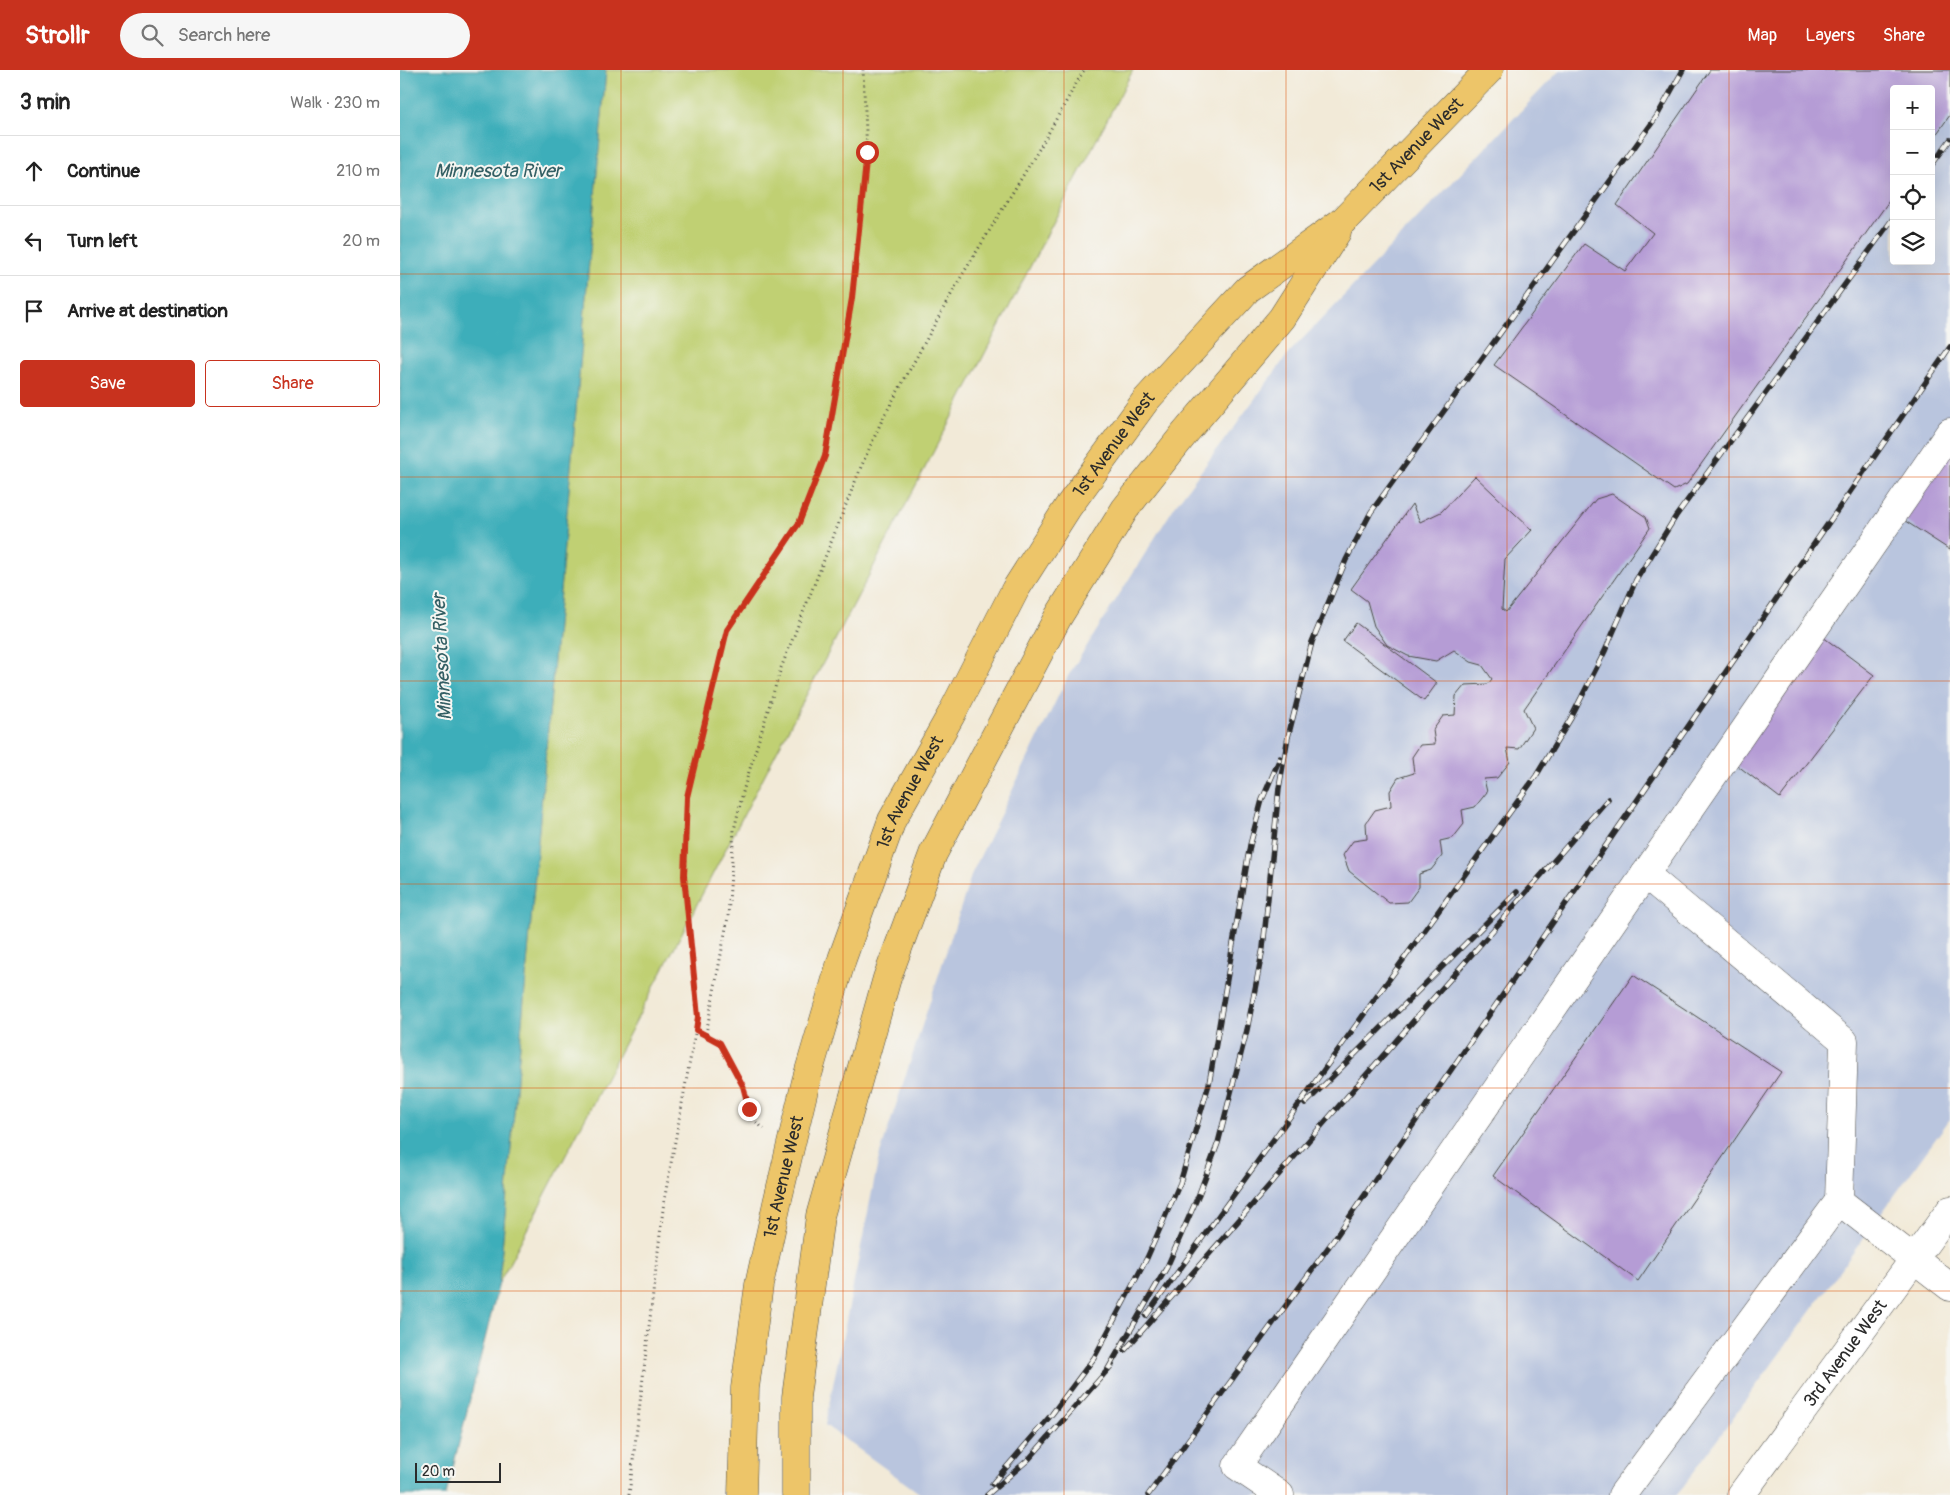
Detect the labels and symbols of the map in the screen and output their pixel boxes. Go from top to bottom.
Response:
street label: 1st Avenue West [1365,92,1469,198]
route start [856,141,879,164]
water label: Minnesota River [435,159,564,183]
street label: 1st Avenue West [1067,386,1160,502]
water label: Minnesota River [427,591,457,721]
street label: 1st Avenue West [871,731,949,852]
route end [738,1098,761,1121]
street label: 1st Avenue West [758,1112,809,1240]
street label: 3rd Avenue West [1798,1294,1893,1411]
scale bar [415,1460,501,1483]

